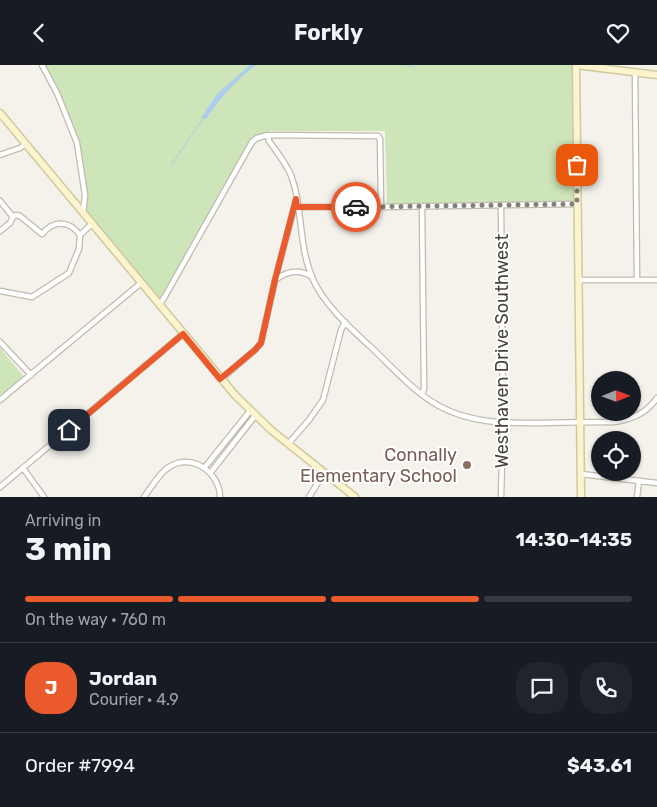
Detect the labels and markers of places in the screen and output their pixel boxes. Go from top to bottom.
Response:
pin [556,144,598,186]
pin [48,409,90,451]
place label: Connally Elementary School [300,444,457,487]
marker: Connally Elementary School [461,459,473,471]

